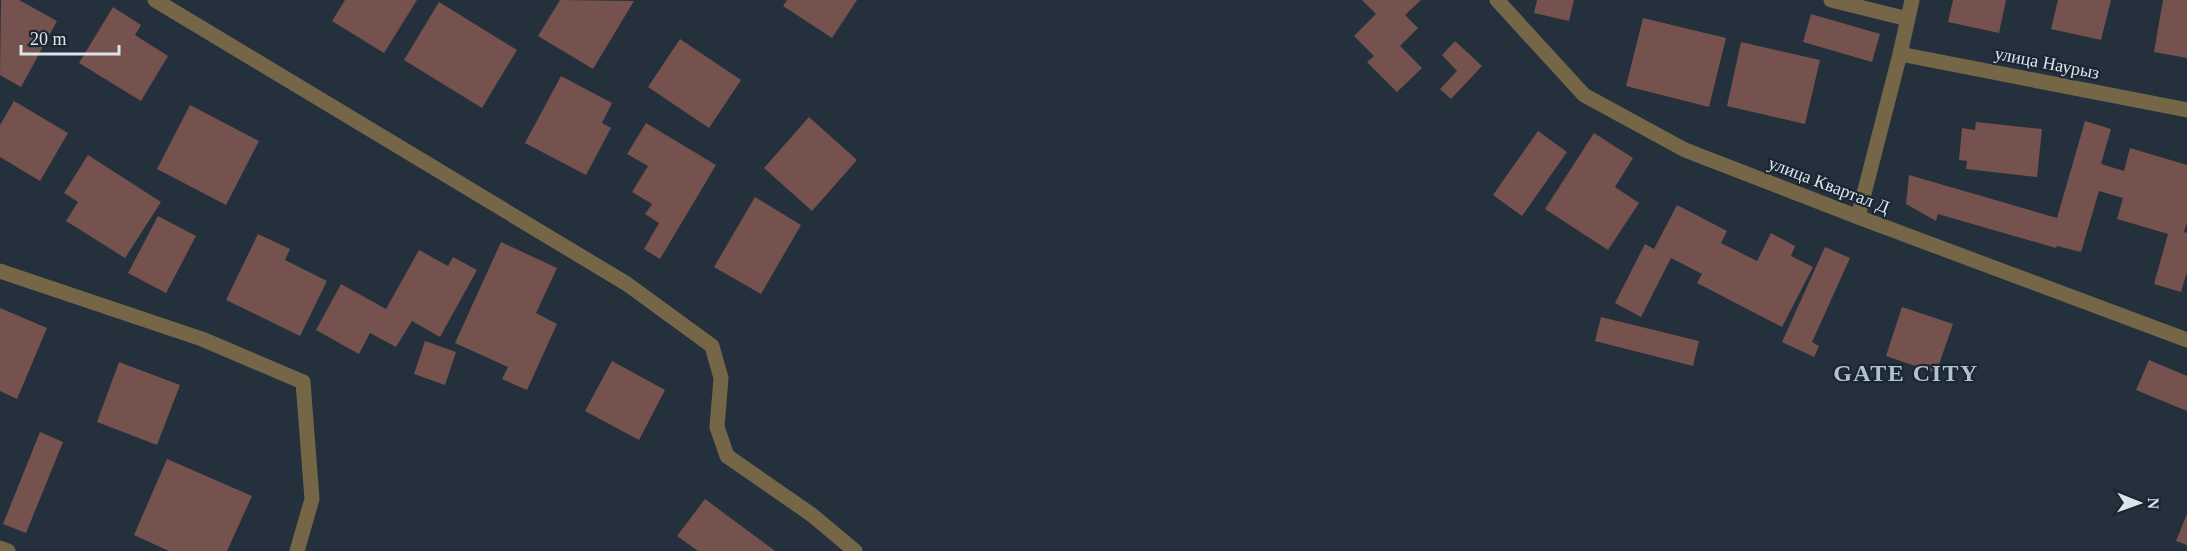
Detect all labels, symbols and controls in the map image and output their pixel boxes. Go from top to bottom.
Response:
scale bar [21,18,118,56]
text: 20 m [30,29,67,49]
street label: улица Наурыз [1993,43,2101,83]
street label: улица Квартал Д [1766,153,1892,217]
district label: GATE CITY [1833,360,1979,386]
north arrow [2109,473,2169,533]
text: N [2145,497,2162,510]

